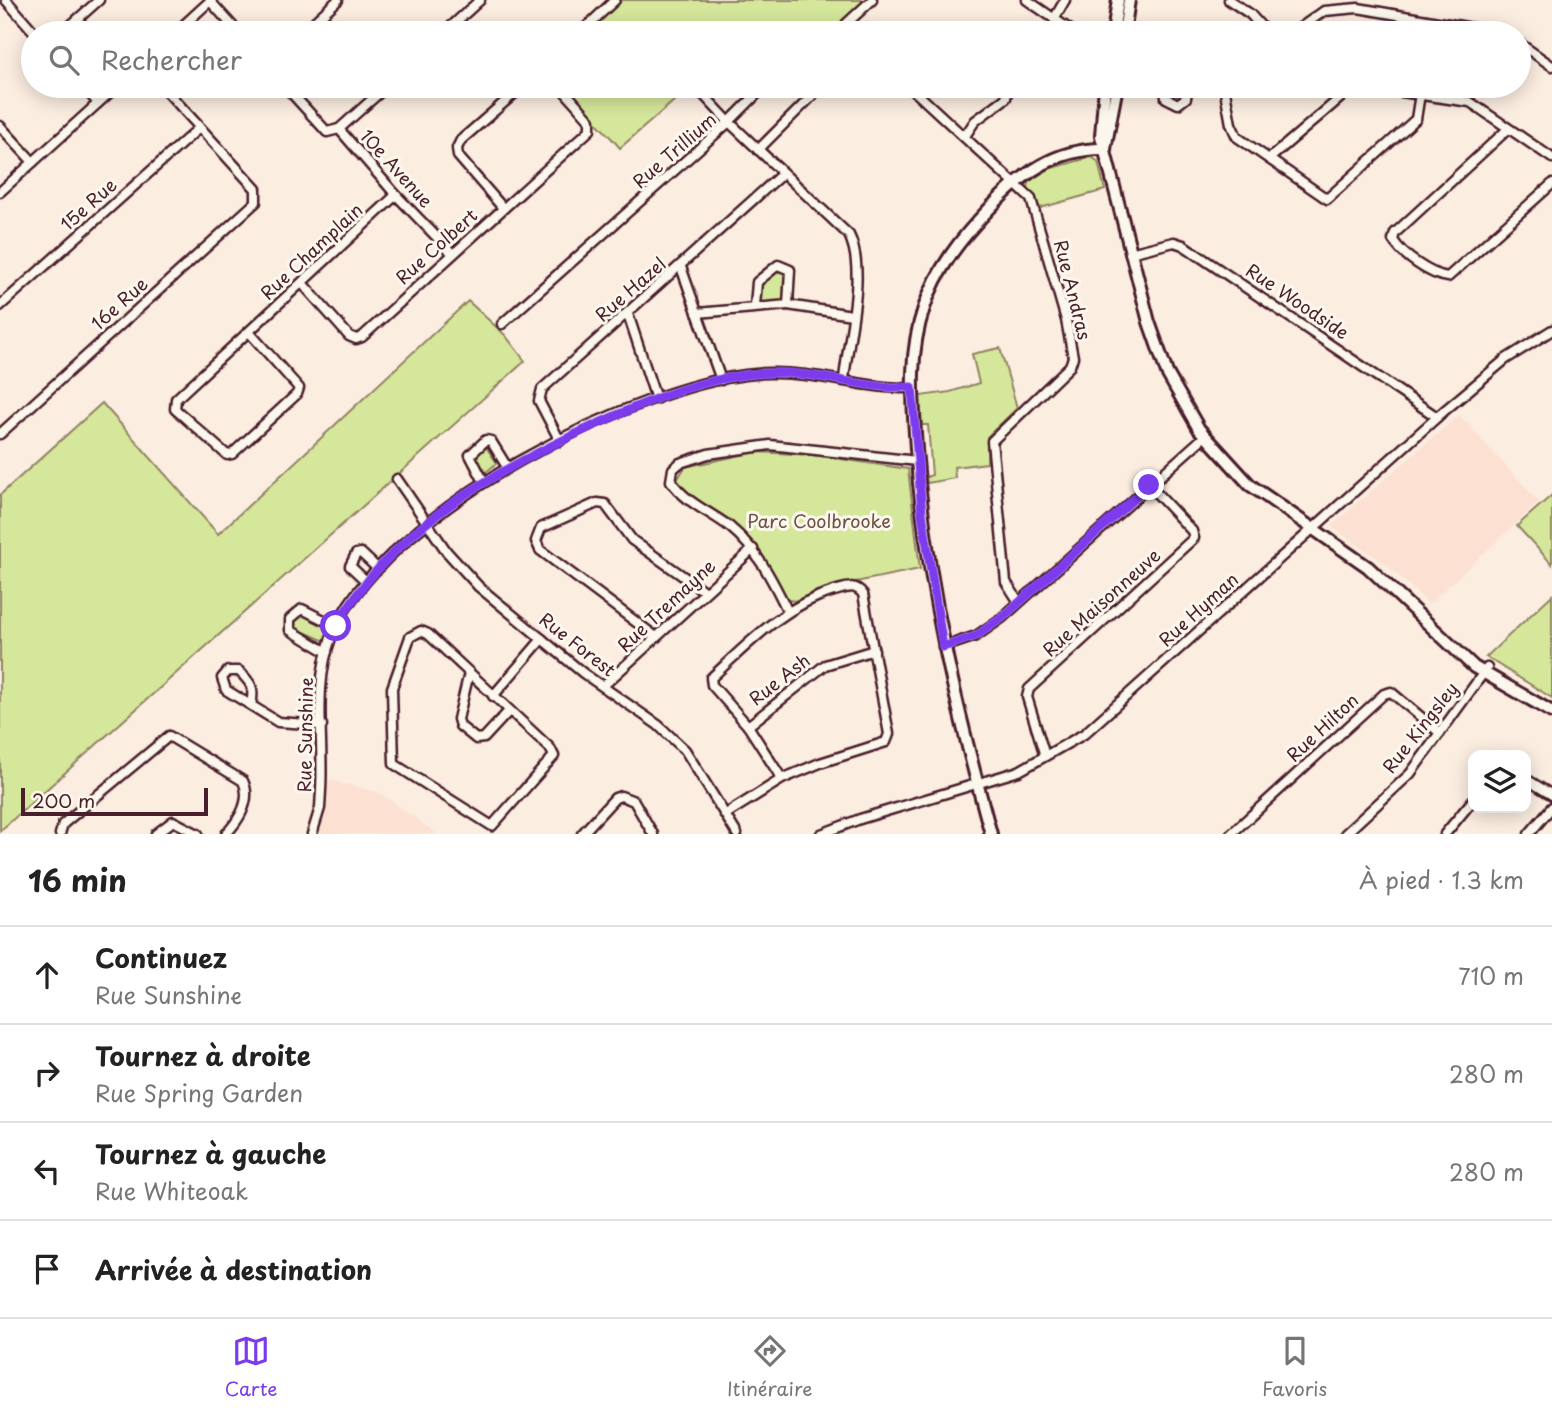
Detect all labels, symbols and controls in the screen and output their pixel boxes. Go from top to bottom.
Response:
search box [21,21,1531,98]
text: Rechercher [101,40,242,79]
icon: search [45,41,83,79]
street label: Rue Trillium [626,106,722,194]
street label: 10e Avenue [355,123,440,213]
street label: 15e Rue [54,171,122,237]
street label: Rue Champlain [254,196,368,306]
street label: Rue Colbert [389,202,483,290]
street label: Rue Andras [1048,237,1099,342]
street label: Rue Hazel [589,250,671,327]
street label: Rue Woodside [1241,256,1355,345]
street label: 16e Rue [85,270,153,336]
route end [1133,469,1164,500]
park label: Parc Coolbrooke [747,507,891,534]
street label: Rue Maisonneuve [1036,541,1166,662]
street label: Rue Tremayne [611,552,721,658]
street label: Rue Hyman [1152,566,1244,652]
street label: Rue Forest [534,605,622,682]
route start [320,610,351,641]
street label: Rue Ash [743,646,815,711]
street label: Rue Kingsley [1375,676,1464,779]
street label: Rue Sunshine [290,677,319,793]
street label: Rue Hilton [1280,686,1364,767]
map controls [1468,750,1531,813]
button: layers [1468,750,1531,813]
scale bar [21,785,208,817]
text: 200 m [32,786,95,814]
text: 16 min [28,857,127,902]
text: À pied · 1.3 km [1359,862,1524,897]
text: Continuez [95,938,227,977]
icon: ahead [28,956,66,994]
text: 710 m [1458,958,1524,993]
text: Rue Sunshine [95,977,242,1012]
text: Tournez à droite [95,1036,311,1075]
icon: right [28,1054,66,1092]
text: 280 m [1449,1056,1524,1091]
text: Rue Spring Garden [95,1075,303,1110]
text: Tournez à gauche [95,1134,326,1173]
icon: left [28,1152,66,1190]
text: 280 m [1449,1154,1524,1189]
text: Rue Whiteoak [95,1173,248,1208]
icon: arrive [28,1250,66,1288]
text: Arrivée à destination [95,1250,372,1289]
tab: Carte [225,1332,277,1402]
tab: Itinéraire [727,1332,812,1402]
tab: Favoris [1262,1332,1327,1402]

